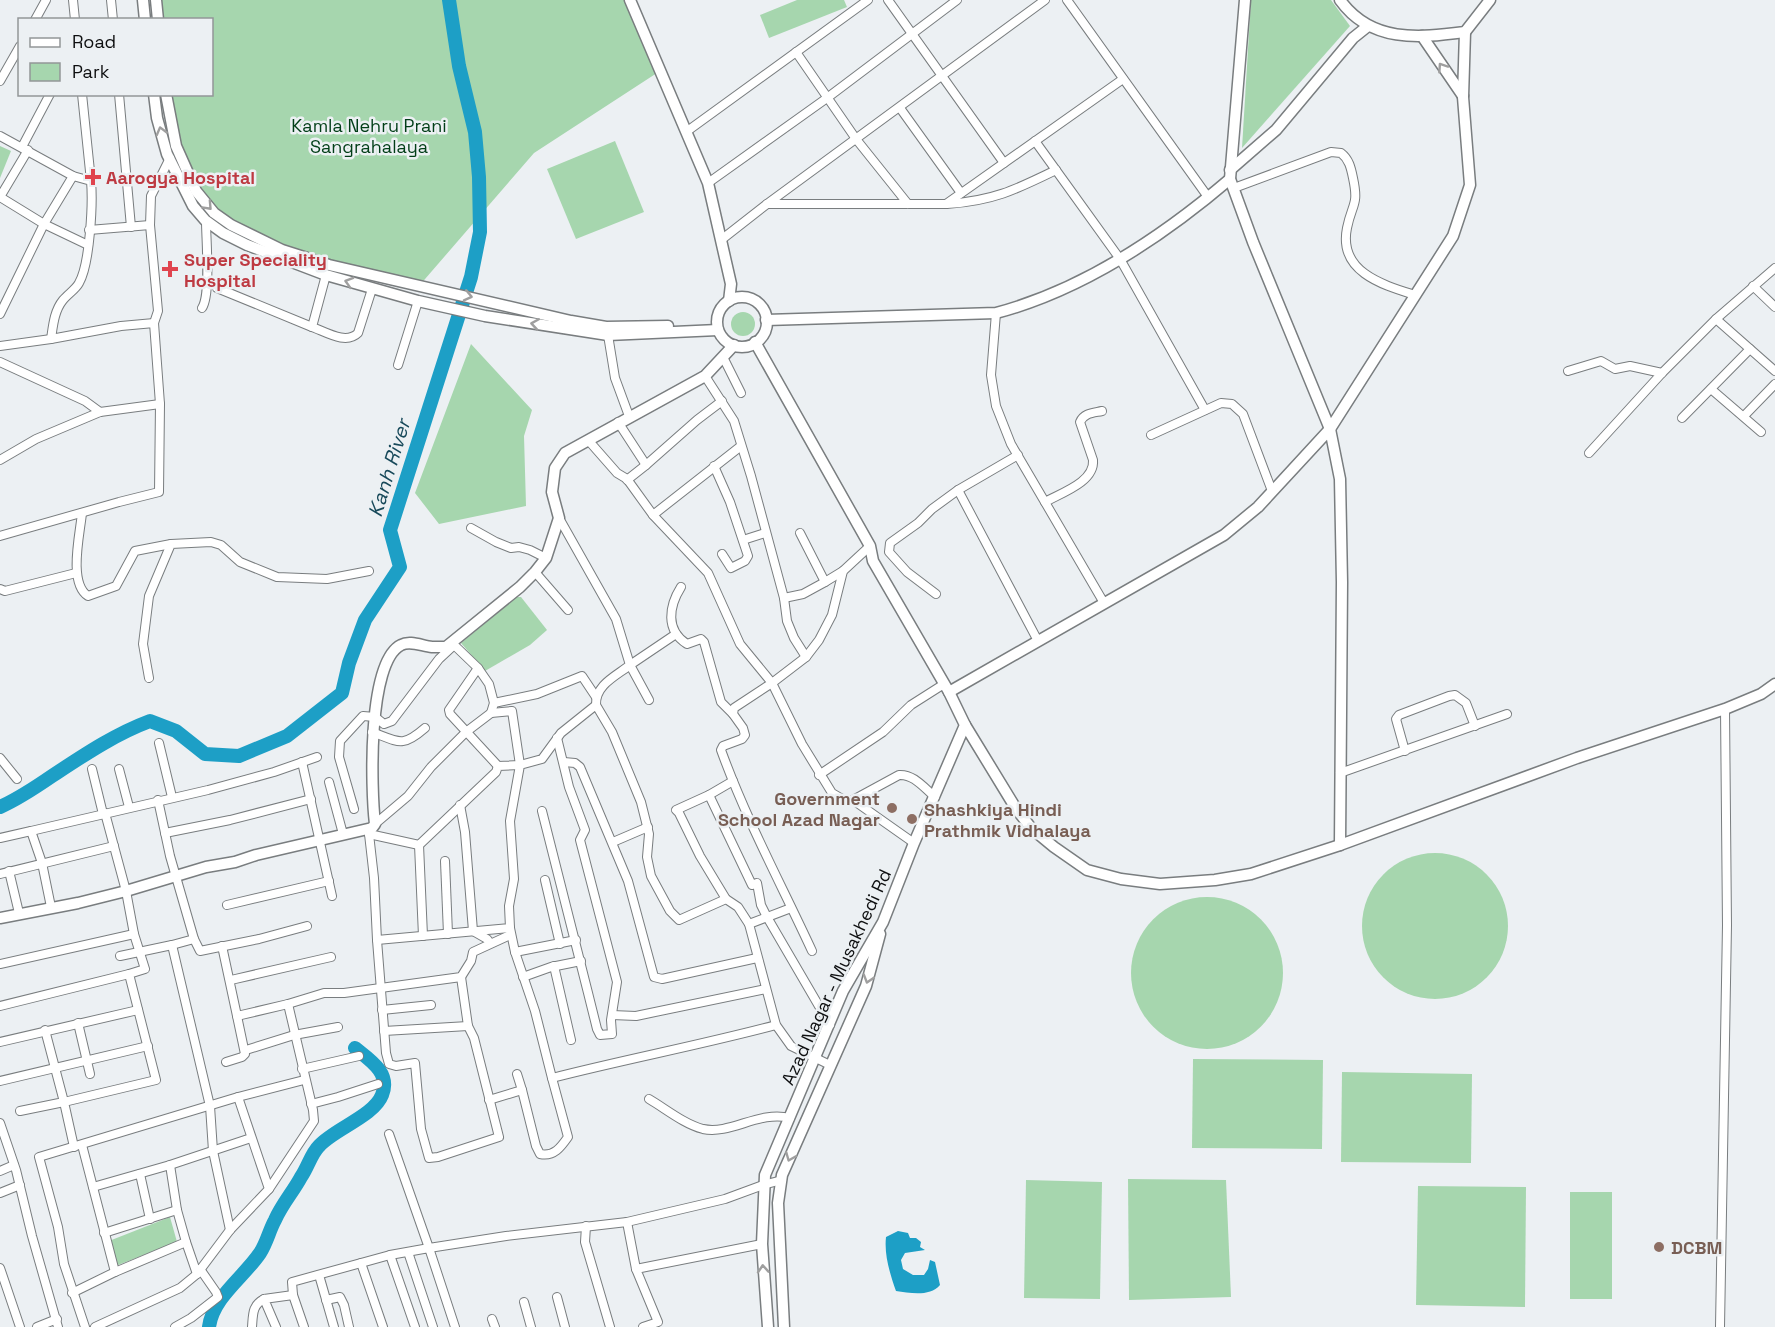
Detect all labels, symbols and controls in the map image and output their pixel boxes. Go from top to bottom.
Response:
legend [18,18,213,96]
text: Road [72,30,116,53]
text: Park [72,60,110,83]
one-way arrow [1439,62,1450,73]
park label: Kamla Nehru Prani Sangrahalaya [291,114,447,158]
one-way arrow [156,127,168,137]
place label: Aarogya Hospital [106,166,255,189]
marker: Aarogya Hospital [84,168,102,186]
one-way arrow [201,200,212,210]
place label: Super Speciality Hospital [184,248,327,292]
marker: Super Speciality Hospital [161,260,179,278]
one-way arrow [345,277,355,289]
one-way arrow [463,289,473,302]
one-way arrow [530,318,540,330]
water label: Kanh River [362,414,417,520]
place label: Government School Azad Nagar [718,787,880,831]
place label: Shashkiya Hindi Prathmik Vidhalaya [924,798,1091,842]
marker: Government School Azad Nagar [885,801,899,815]
marker: Shashkiya Hindi Prathmik Vidhalaya [905,812,919,826]
street label: Azad Nagar - Musakhedi Rd [776,865,896,1089]
one-way arrow [863,973,875,984]
one-way arrow [784,1151,797,1162]
place label: DCBM [1671,1236,1722,1259]
marker: DCBM [1652,1240,1666,1254]
one-way arrow [757,1264,770,1273]

